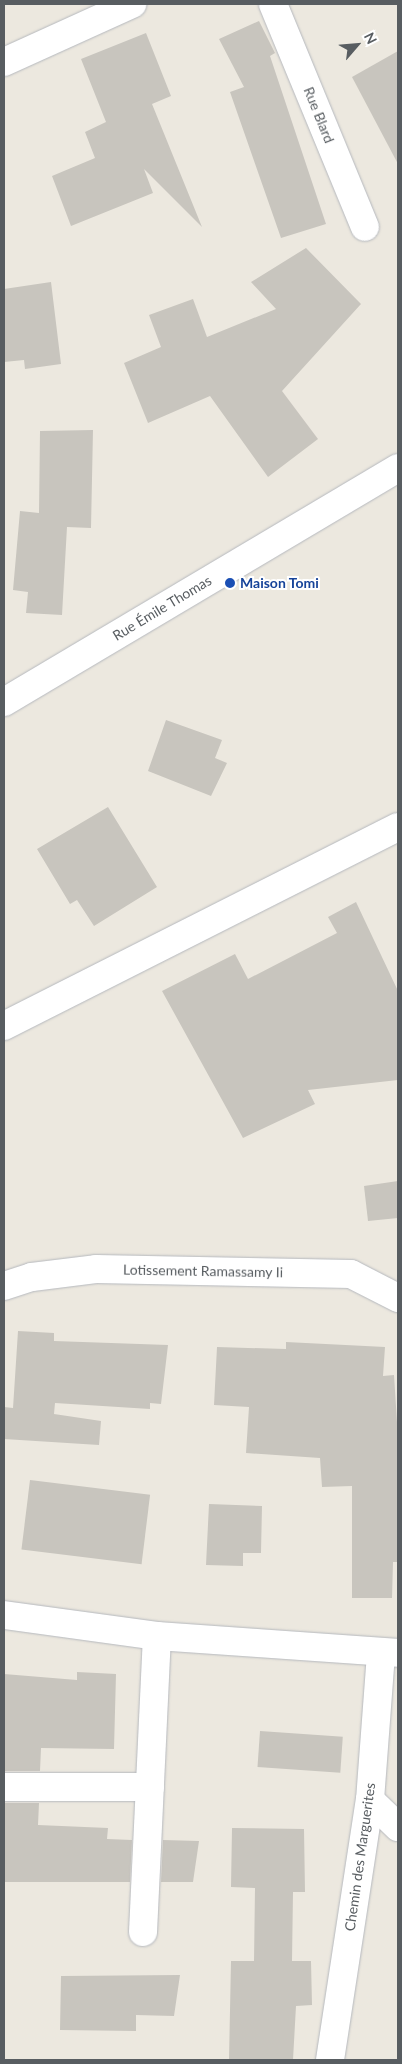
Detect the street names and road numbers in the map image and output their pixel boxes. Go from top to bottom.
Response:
street label: Rue Blard [300,84,338,146]
street label: Rue Émile Thomas [109,572,215,644]
street label: Lotissement Ramassamy Ii [123,1261,283,1281]
street label: Chemin des Marguerites [341,1782,379,1932]

